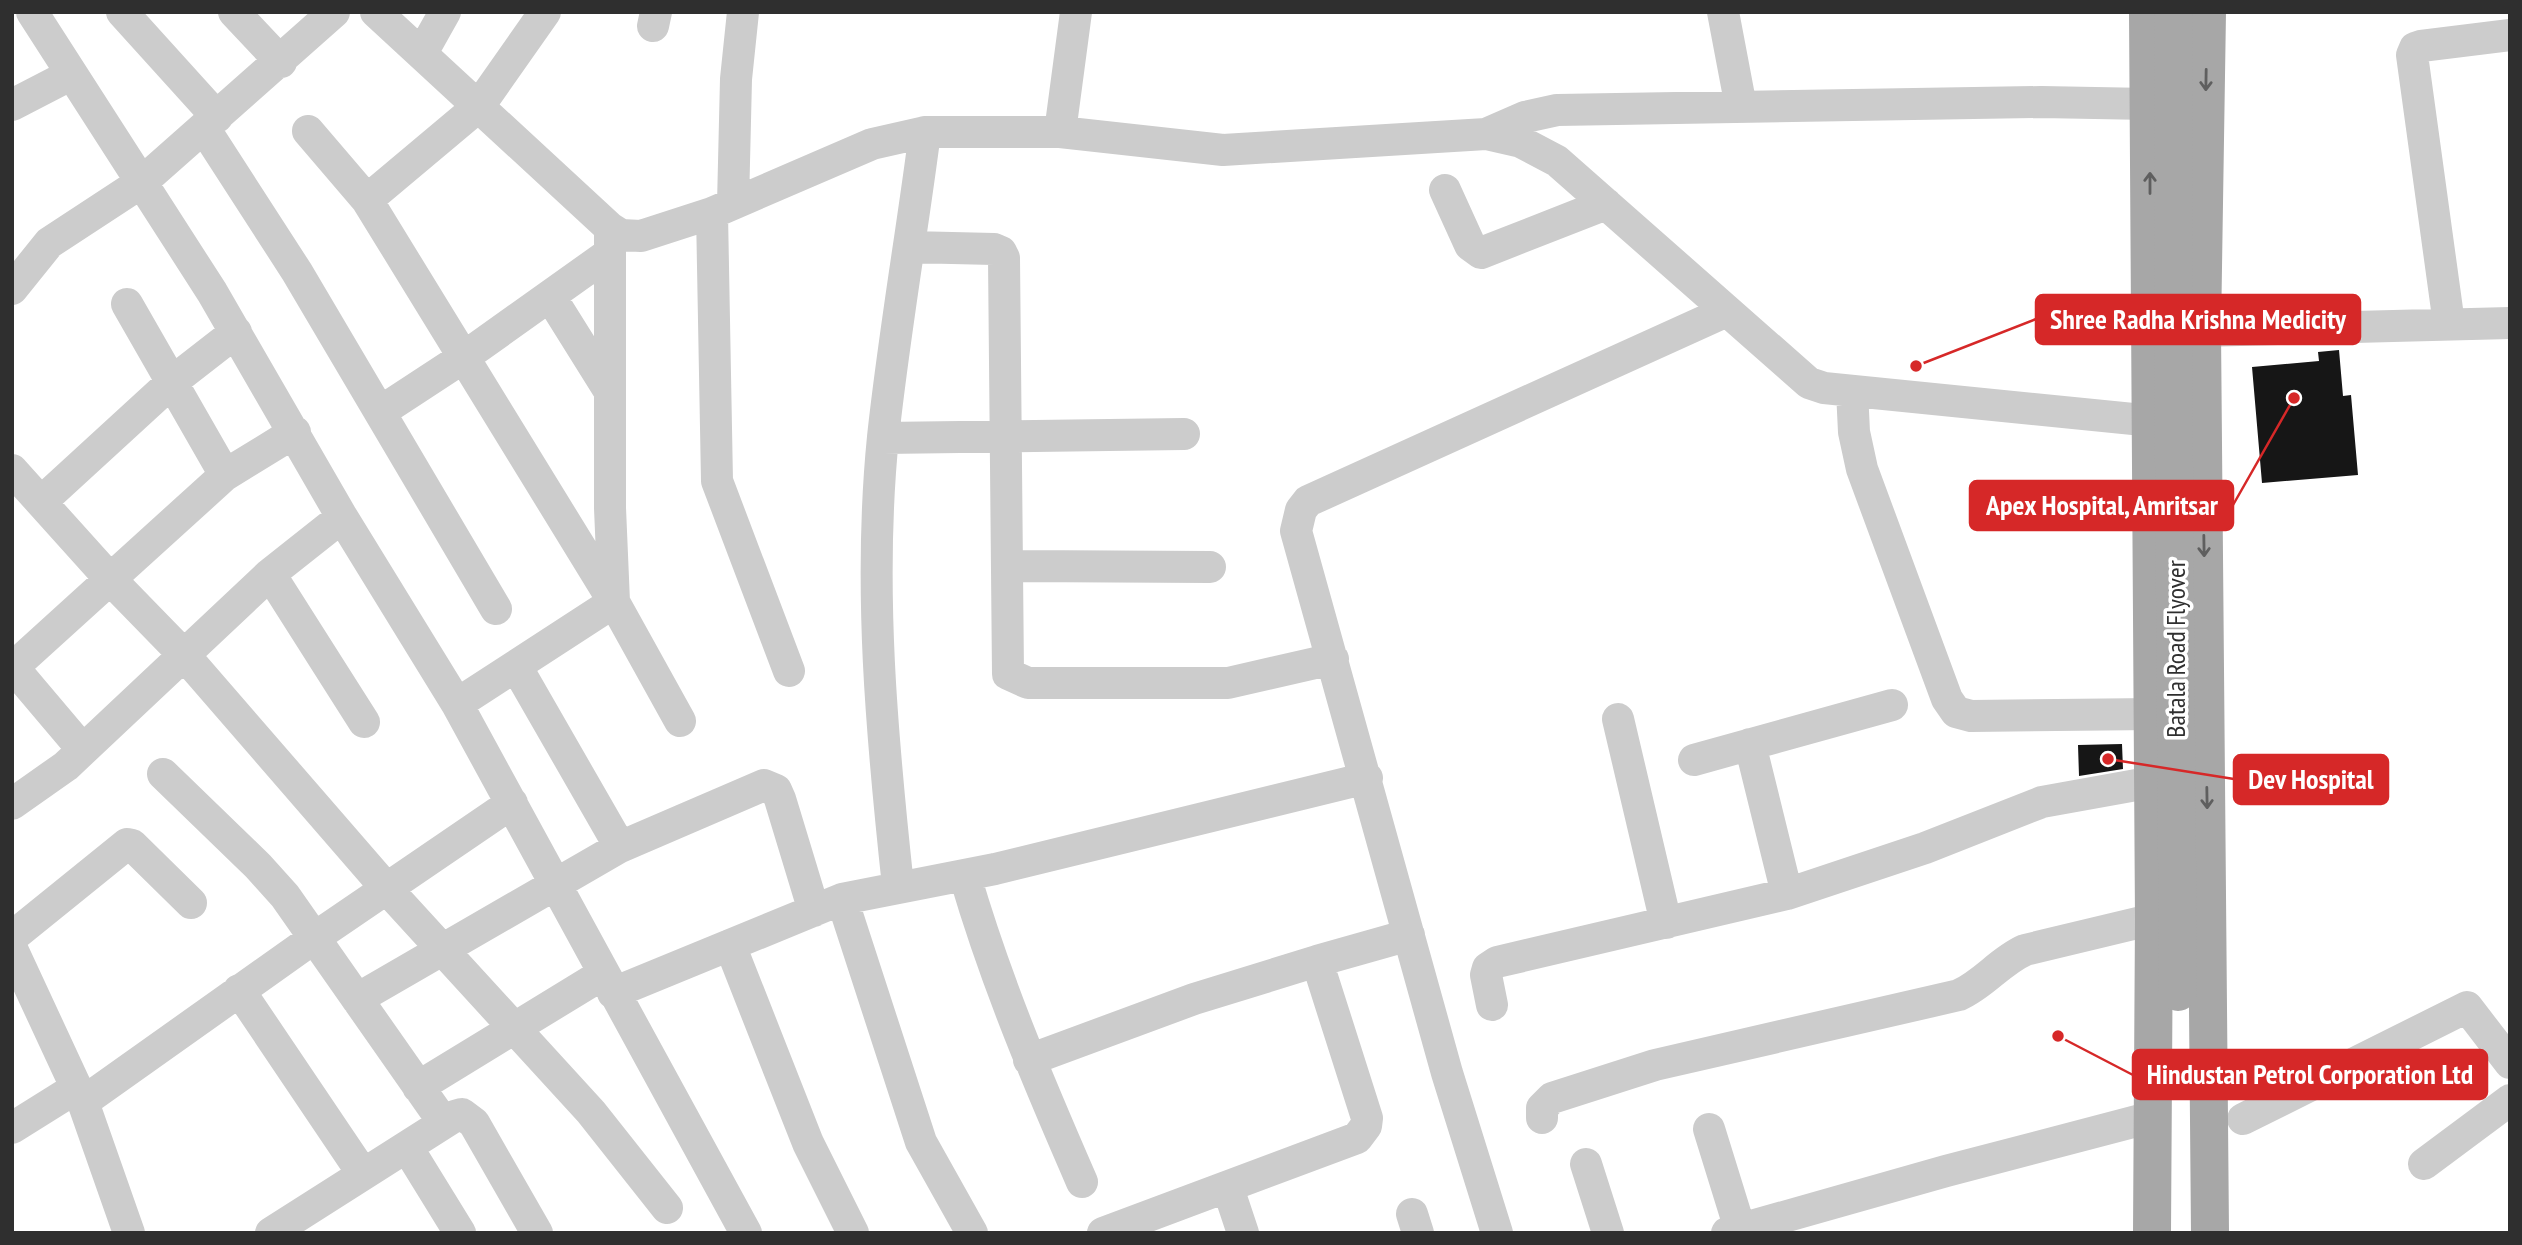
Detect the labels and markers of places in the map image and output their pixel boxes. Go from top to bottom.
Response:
callout: Shree Radha Krishna Medicity [2036,295,2360,344]
callout: Apex Hospital, Amritsar [1970,481,2233,530]
callout: Dev Hospital [2234,755,2388,804]
callout: Hindustan Petrol Corporation Ltd [2133,1050,2487,1099]

